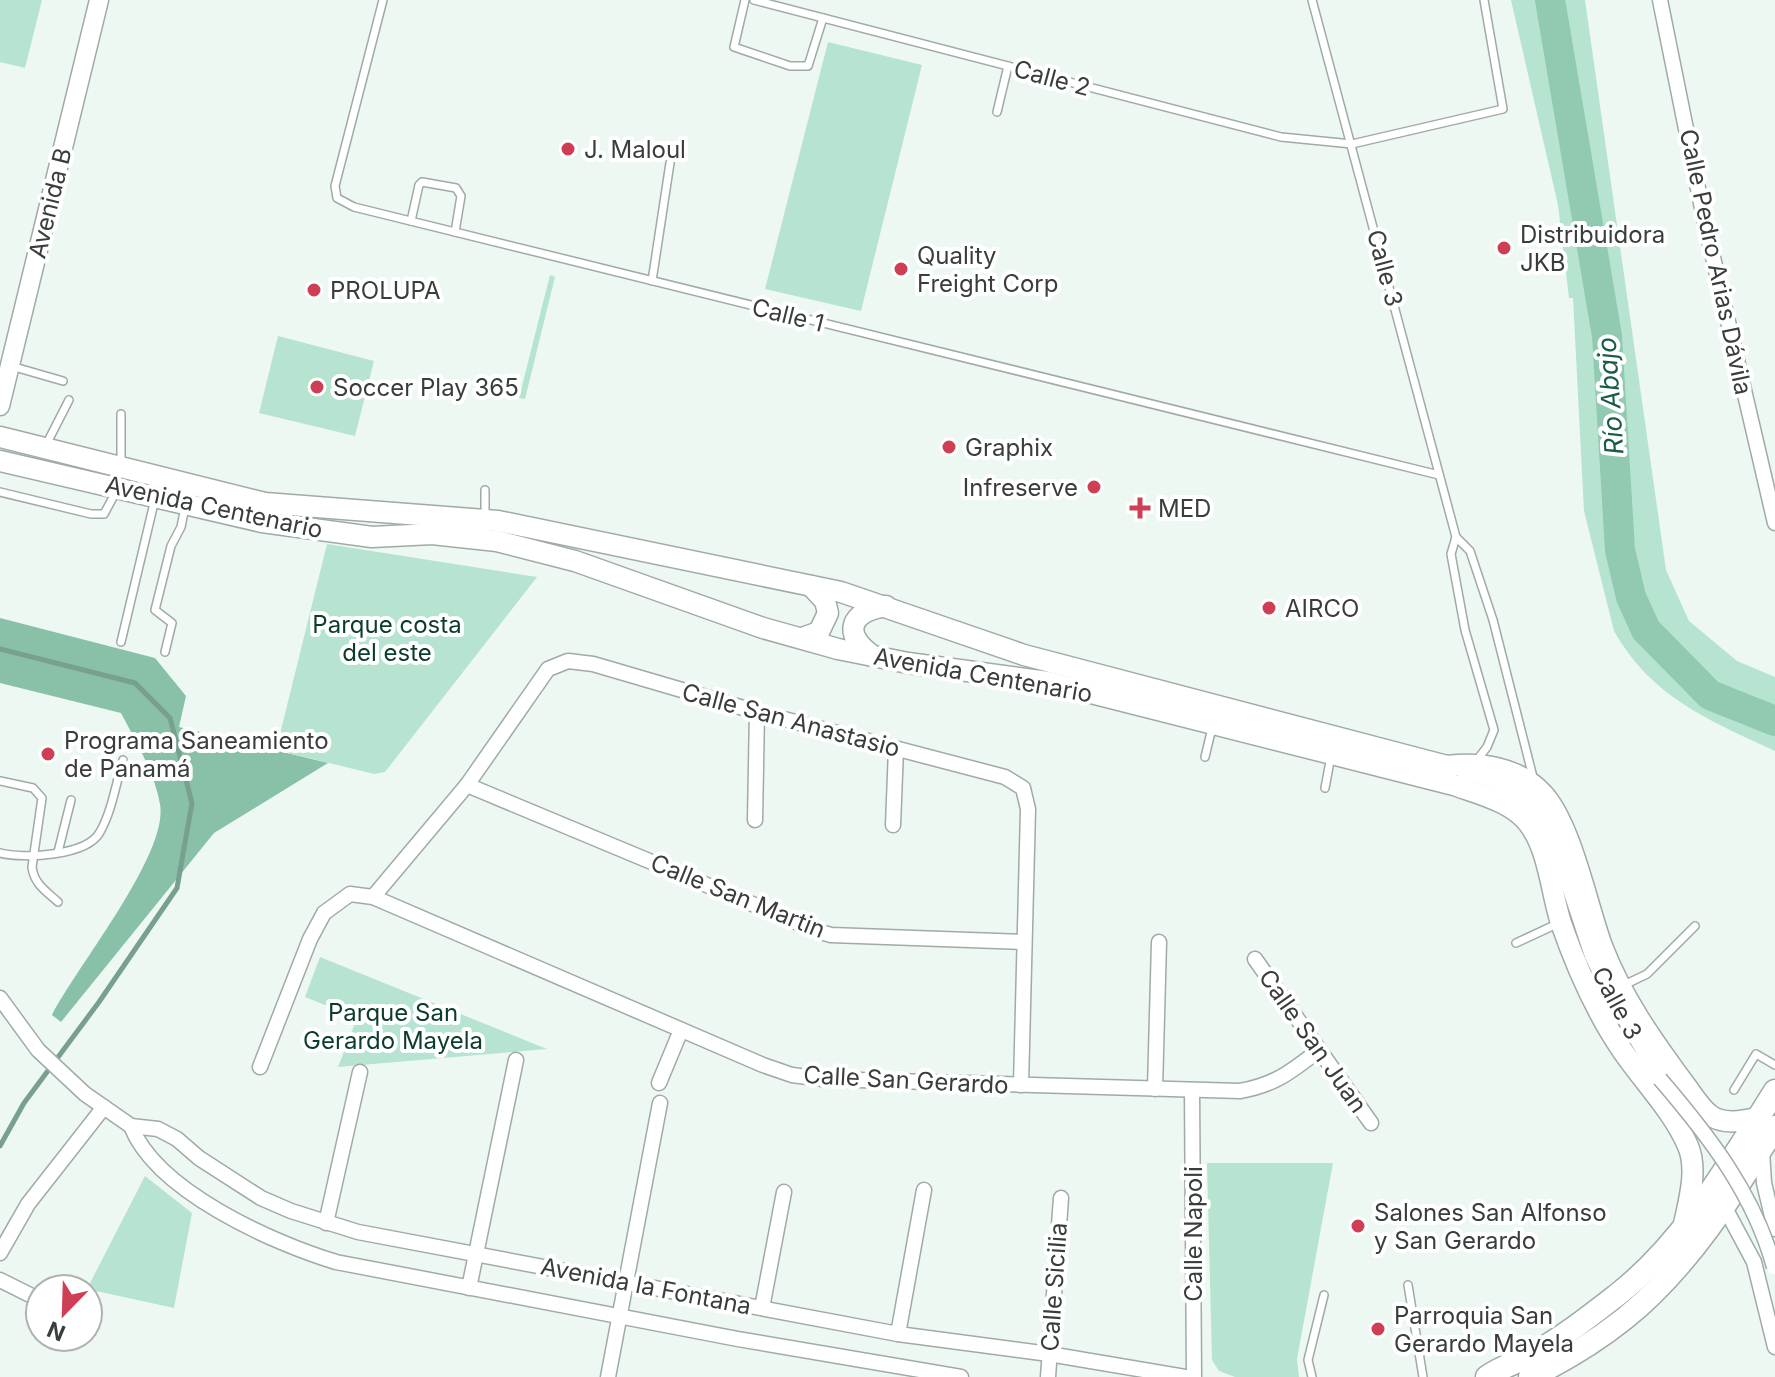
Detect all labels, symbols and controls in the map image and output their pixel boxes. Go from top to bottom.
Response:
street label: Calle 2 [1011,54,1093,102]
street label: Calle Pedro Arias Dávila [1674,127,1758,397]
place label: J. Maloul [584,135,686,164]
marker: J. Maloul [559,140,577,158]
street label: Avenida B [22,145,78,261]
place label: Distribuidora JKB [1520,220,1665,277]
street label: Calle 3 [1361,226,1409,310]
marker: Distribuidora JKB [1495,239,1513,257]
place label: Quality Freight Corp [917,241,1058,298]
marker: Quality Freight Corp [892,260,910,278]
place label: PROLUPA [330,276,441,305]
marker: PROLUPA [305,281,323,299]
street label: Calle 1 [749,292,827,338]
water label: Río Abajo [1590,336,1630,456]
place label: Soccer Play 365 [333,373,519,402]
marker: Soccer Play 365 [308,378,326,396]
place label: Graphix [965,433,1053,462]
marker: Graphix [940,438,958,456]
street label: Avenida Centenario [103,470,325,544]
place label: Infreserve [963,473,1078,502]
marker: Infreserve [1085,478,1103,496]
place label: MED [1158,494,1211,523]
marker: MED [1129,497,1151,519]
place label: AIRCO [1285,594,1359,623]
marker: AIRCO [1260,599,1278,617]
park label: Parque costa del este [312,610,462,667]
street label: Avenida Centenario [871,641,1095,709]
street label: Calle San Anastasio [679,677,903,763]
place label: Programa Saneamiento de Panamá [64,726,329,783]
marker: Programa Saneamiento de Panamá [39,745,57,763]
street label: Calle San Martin [647,848,829,944]
street label: Calle 3 [1586,962,1648,1044]
street label: Calle San Juan [1253,964,1373,1118]
park label: Parque San Gerardo Mayela [303,998,483,1055]
street label: Calle San Gerardo [803,1060,1009,1100]
street label: Calle Napoli [1179,1166,1208,1302]
place label: Salones San Alfonso y San Gerardo [1374,1198,1607,1255]
marker: Salones San Alfonso y San Gerardo [1349,1217,1367,1235]
street label: Calle Sicilia [1035,1222,1073,1352]
street label: Avenida la Fontana [538,1251,754,1321]
north arrow [24,1273,104,1353]
place label: Parroquia San Gerardo Mayela [1394,1301,1574,1358]
text: N [43,1316,69,1347]
marker: Parroquia San Gerardo Mayela [1369,1320,1387,1338]

